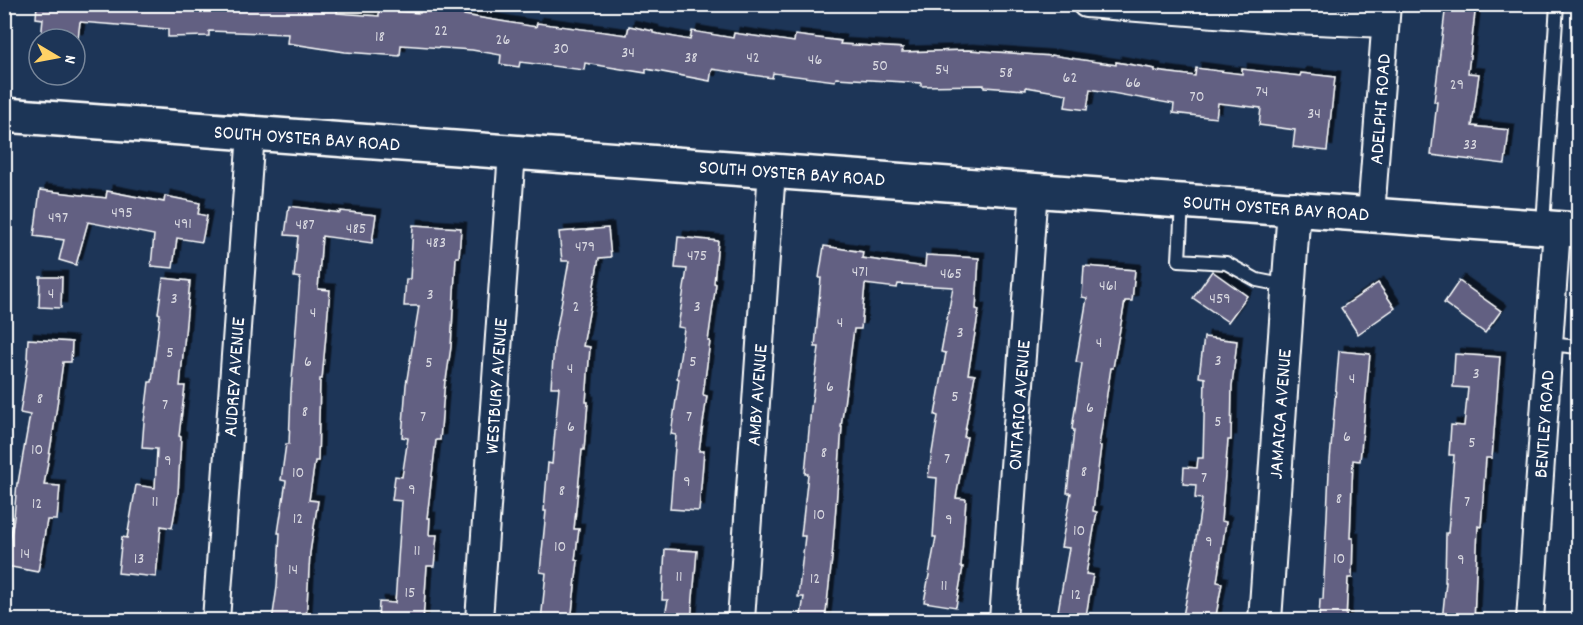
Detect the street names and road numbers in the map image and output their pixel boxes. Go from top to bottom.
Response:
street label: ADELPHI ROAD [1364,53,1400,166]
street label: SOUTH OYSTER BAY ROAD [213,120,401,160]
street label: SOUTH OYSTER BAY ROAD [698,155,886,195]
street label: SOUTH OYSTER BAY ROAD [1182,190,1370,230]
street label: AUDREY AVENUE [218,316,254,438]
street label: WESTBURY AVENUE [479,317,517,455]
street label: ONTARIO AVENUE [1002,339,1040,471]
street label: AMBY AVENUE [741,343,777,447]
street label: JAMAICA AVENUE [1263,348,1301,480]
street label: BENTLEY ROAD [1528,369,1564,479]

